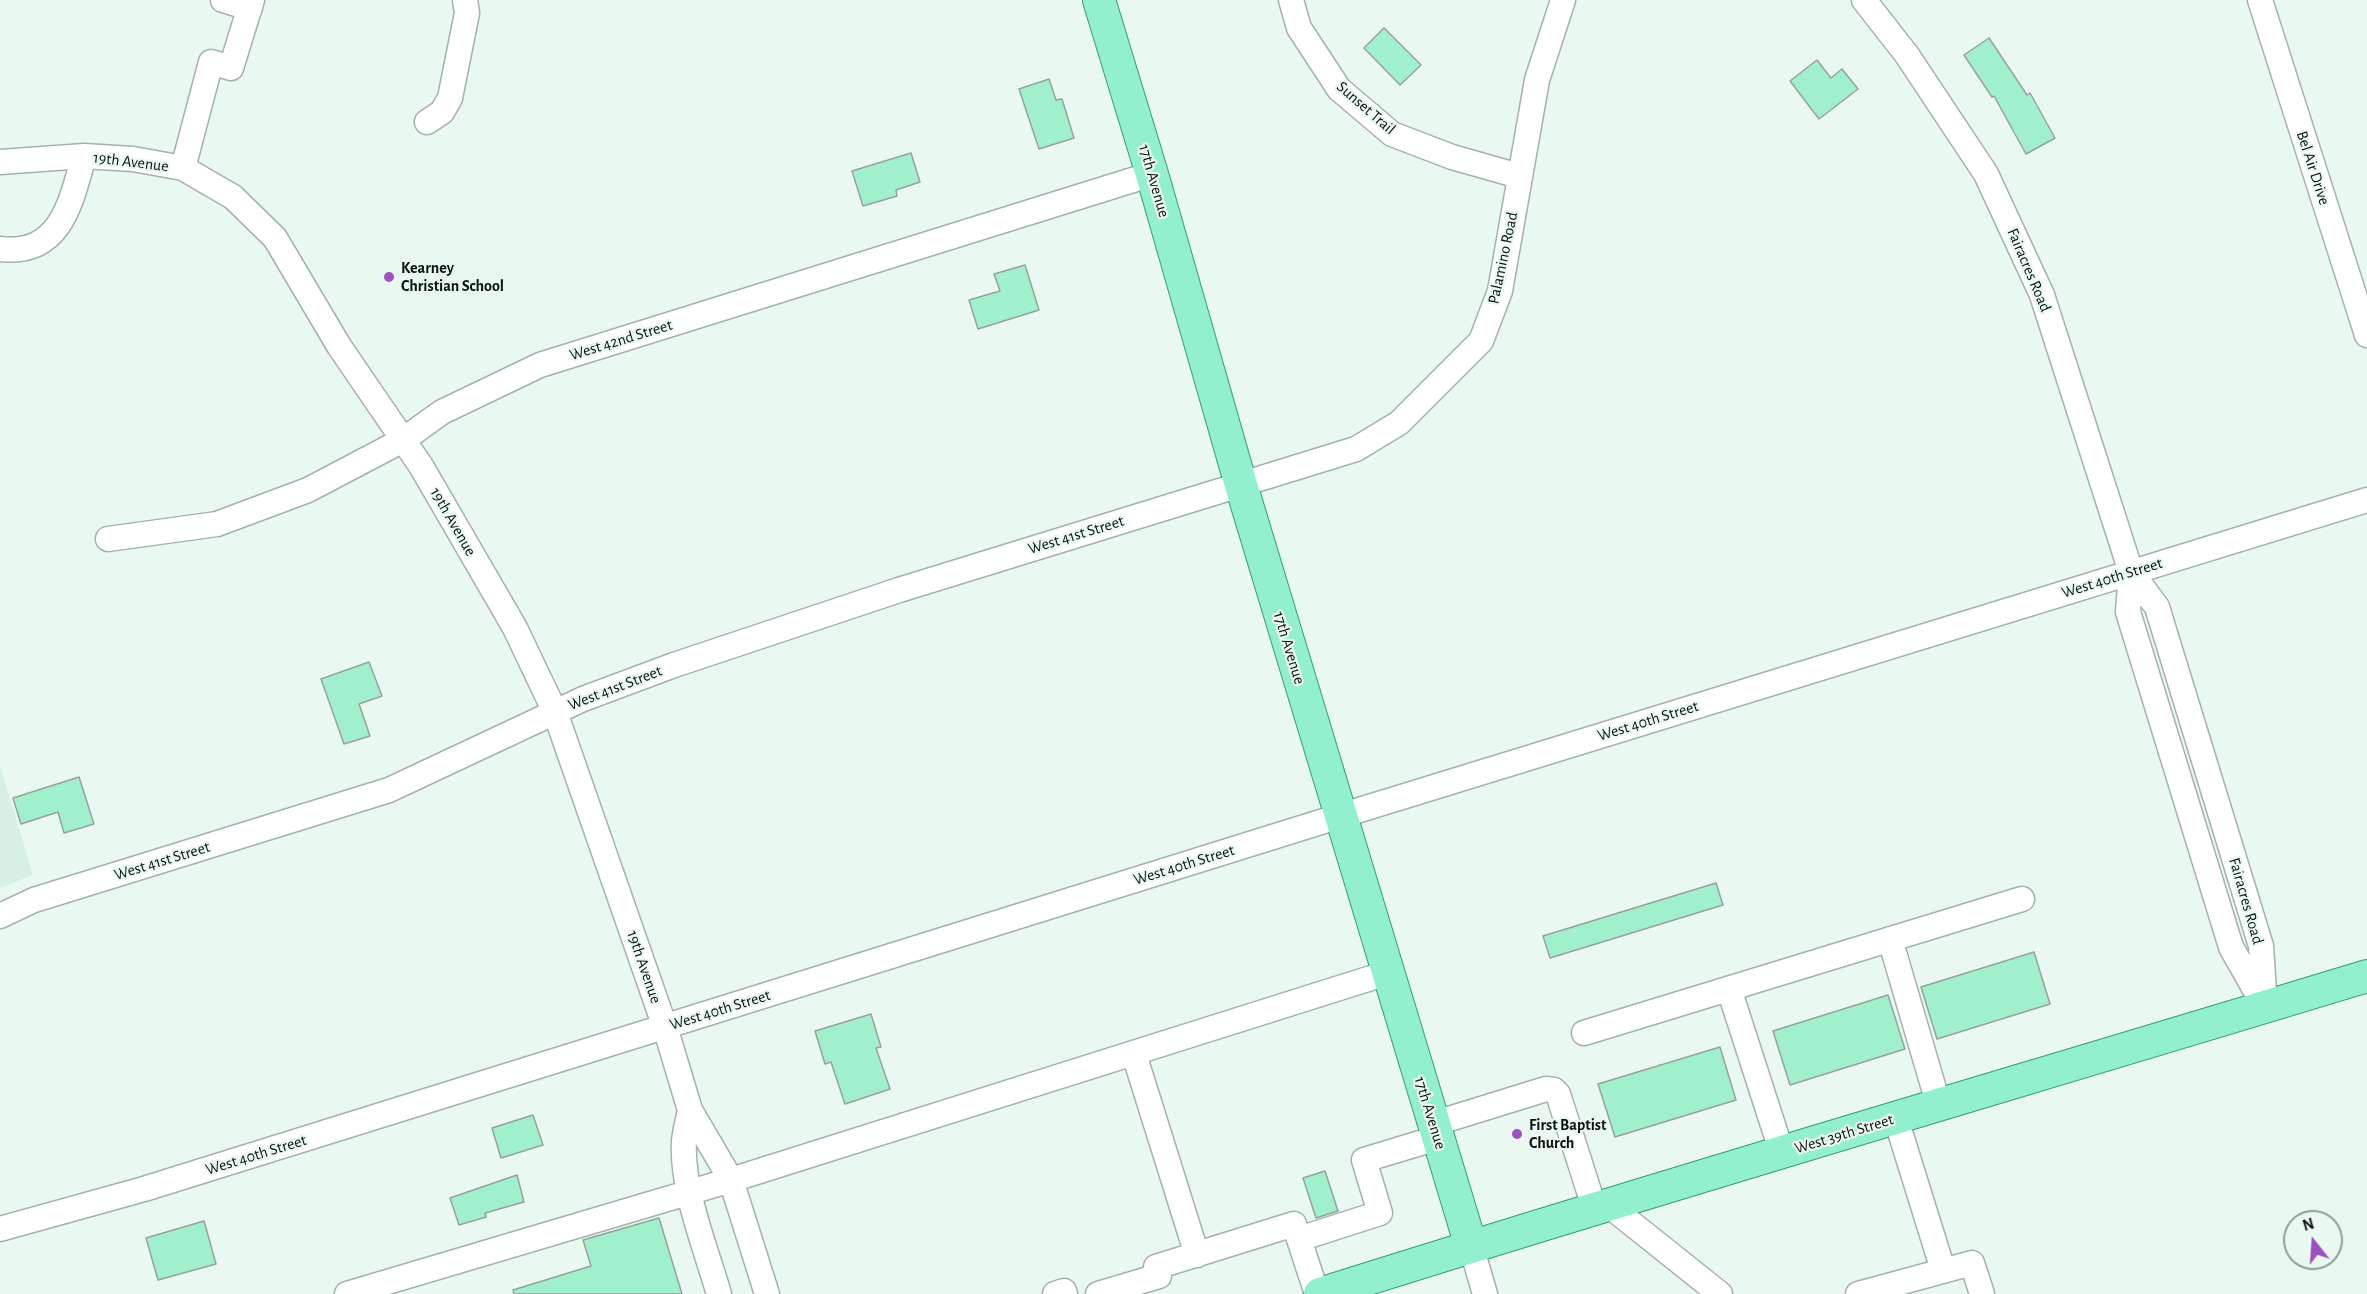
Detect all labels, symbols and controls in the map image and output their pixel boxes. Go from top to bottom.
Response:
street label: Sunset Trail [1333,77,1399,139]
street label: Bel Air Drive [2292,129,2334,207]
street label: 17th Avenue [1134,142,1174,220]
street label: 19th Avenue [92,148,170,176]
street label: Palamino Road [1484,210,1522,306]
street label: Fairacres Road [2003,225,2055,315]
place label: Kearney Christian School [401,258,504,296]
marker: Kearney Christian School [382,270,396,284]
street label: West 42nd Street [567,315,675,365]
street label: 19th Avenue [426,484,480,560]
street label: West 41st Street [1026,511,1126,559]
street label: West 40th Street [2059,554,2165,602]
street label: 17th Avenue [1269,609,1309,687]
street label: West 41st Street [565,661,665,715]
street label: West 40th Street [1595,697,1701,745]
street label: West 41st Street [112,837,212,885]
street label: West 40th Street [1131,841,1237,889]
street label: Fairacres Road [2224,856,2268,946]
street label: 19th Avenue [623,928,665,1006]
street label: West 40th Street [667,986,773,1034]
street label: 17th Avenue [1410,1074,1450,1152]
street label: West 39th Street [1792,1110,1896,1158]
place label: First Baptist Church [1529,1115,1606,1153]
marker: First Baptist Church [1510,1127,1524,1141]
street label: West 40th Street [203,1131,309,1179]
north arrow [2283,1210,2343,1270]
text: N [2301,1215,2316,1234]

